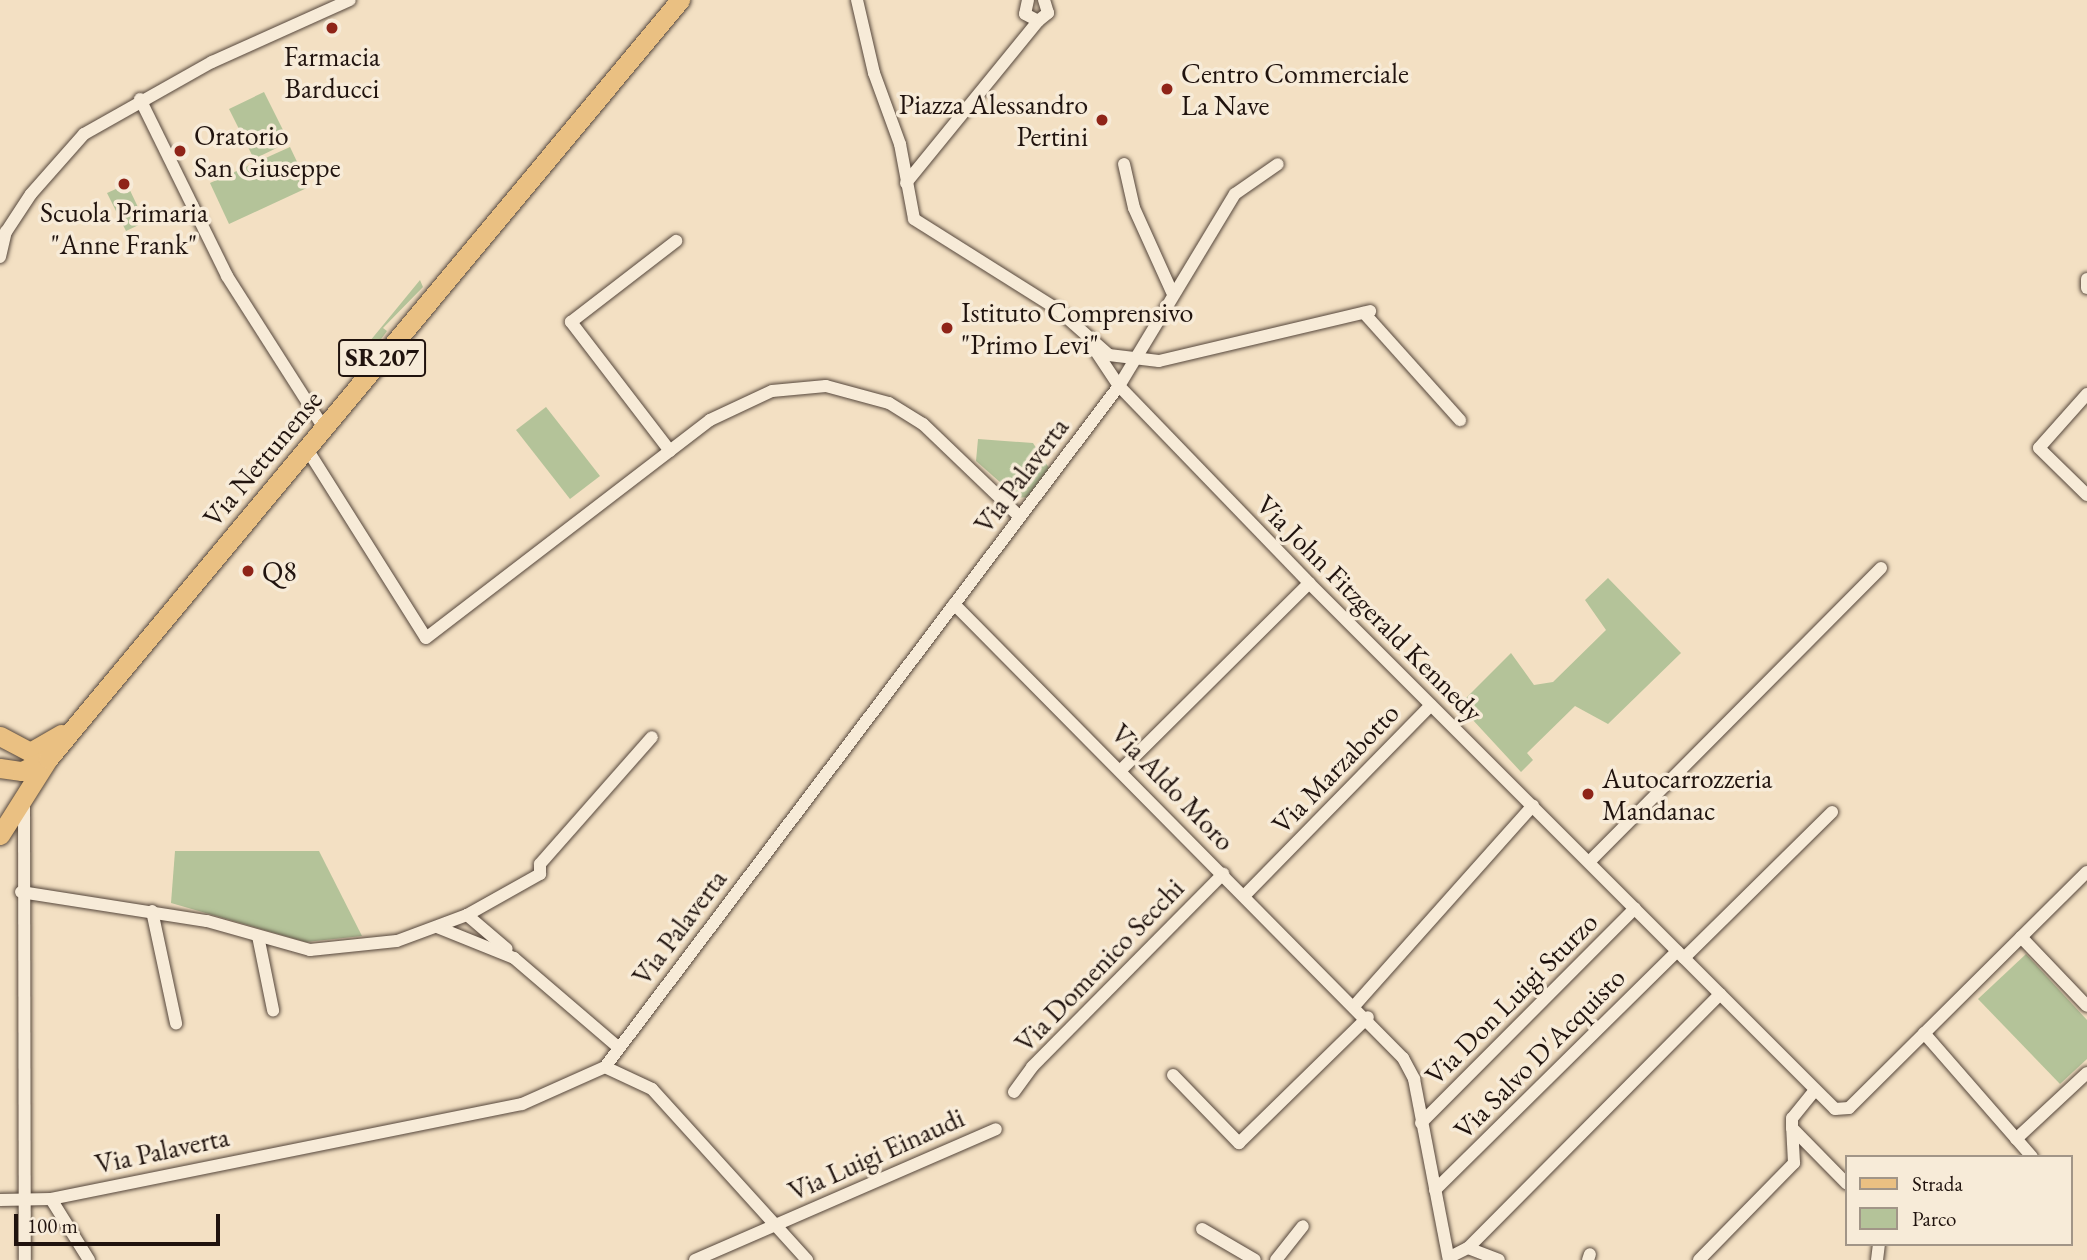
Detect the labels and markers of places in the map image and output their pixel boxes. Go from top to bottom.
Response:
marker: Farmacia Barducci [324,20,340,36]
place label: Farmacia Barducci [284,39,380,105]
place label: Centro Commerciale La Nave [1181,56,1409,122]
marker: Centro Commerciale La Nave [1159,81,1175,97]
place label: Piazza Alessandro Pertini [899,87,1088,153]
marker: Piazza Alessandro Pertini [1094,112,1110,128]
place label: Oratorio San Giuseppe [194,118,341,184]
marker: Oratorio San Giuseppe [172,143,188,159]
marker: Scuola Primaria "Anne Frank" [116,176,132,192]
place label: Scuola Primaria "Anne Frank" [40,195,208,261]
place label: Istituto Comprensivo "Primo Levi" [961,295,1193,361]
marker: Istituto Comprensivo "Primo Levi" [939,320,955,336]
place label: Q8 [262,554,297,588]
marker: Q8 [240,563,256,579]
place label: Autocarrozzeria Mandanac [1602,761,1772,827]
marker: Autocarrozzeria Mandanac [1580,786,1596,802]

